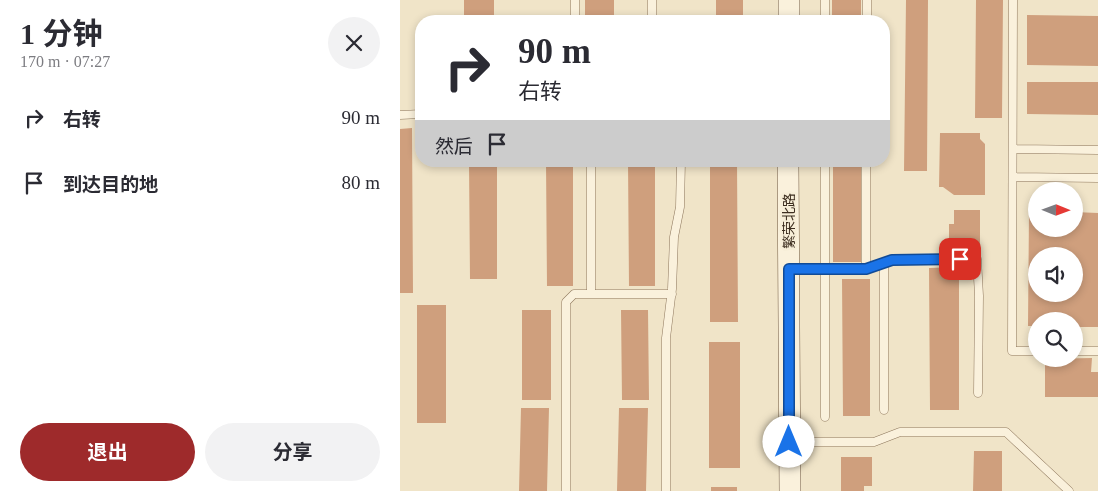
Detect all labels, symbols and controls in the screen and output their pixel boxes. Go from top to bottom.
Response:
text: 1 分钟 [20,17,103,50]
button: close [328,17,380,69]
text: 90 m [518,32,591,71]
icon: right [435,35,500,100]
text: 170 m · 07:27 [20,53,110,70]
text: 右转 [518,79,562,104]
icon: right [20,104,48,132]
text: 90 m [341,107,380,128]
text: 右转 [63,109,101,130]
icon: arrive [483,130,511,158]
text: 然后 [435,136,473,157]
icon: arrive [20,169,48,197]
text: 80 m [341,172,380,193]
text: 到达目的地 [63,174,158,195]
north arrow [1028,182,1082,238]
map controls [1028,182,1083,367]
street label: 繁荣北路 [781,193,797,249]
pin [939,238,981,280]
icon: arrive [946,245,974,273]
button: sound [1028,247,1083,302]
button: search [1028,312,1083,367]
position arrow [762,415,814,467]
button: 退出 [20,423,195,481]
button: 分享 [205,423,380,481]

